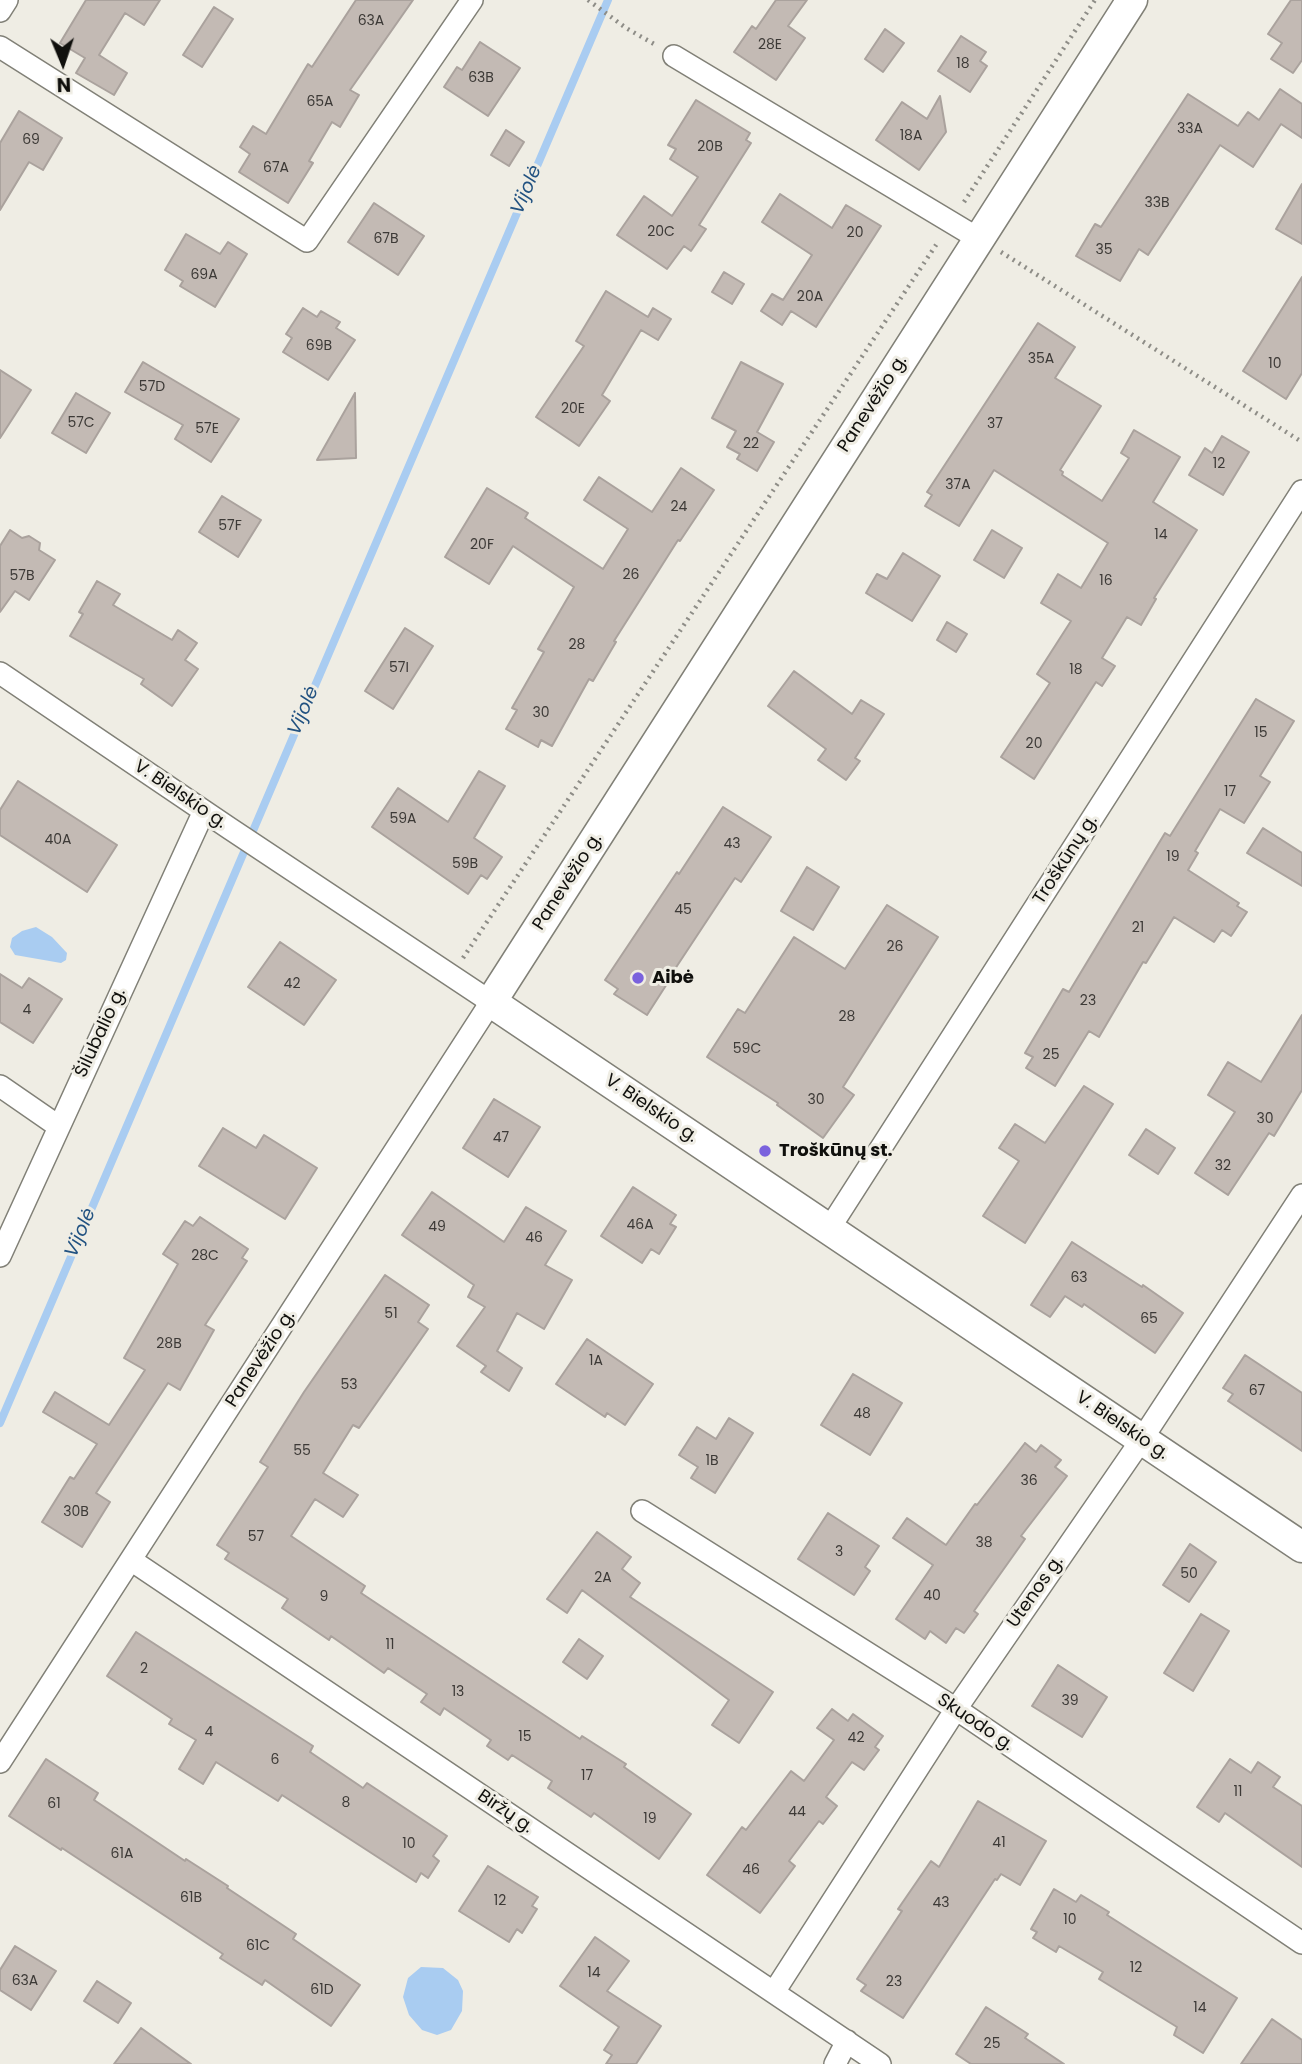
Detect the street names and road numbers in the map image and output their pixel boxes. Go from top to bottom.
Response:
street label: Panevėžio g. [834,351,912,457]
street label: V. Bielskio g. [130,756,230,834]
street label: Troškūnų g. [1029,811,1103,909]
street label: Panevėžio g. [529,829,607,935]
street label: Šilubalio g. [71,985,131,1081]
street label: V. Bielskio g. [601,1070,701,1148]
street label: Panevėžio g. [222,1306,300,1412]
street label: V. Bielskio g. [1072,1387,1172,1465]
street label: Utenos g. [1003,1552,1069,1632]
street label: Skuodo g. [933,1690,1017,1756]
street label: Biržų g. [473,1786,537,1838]

